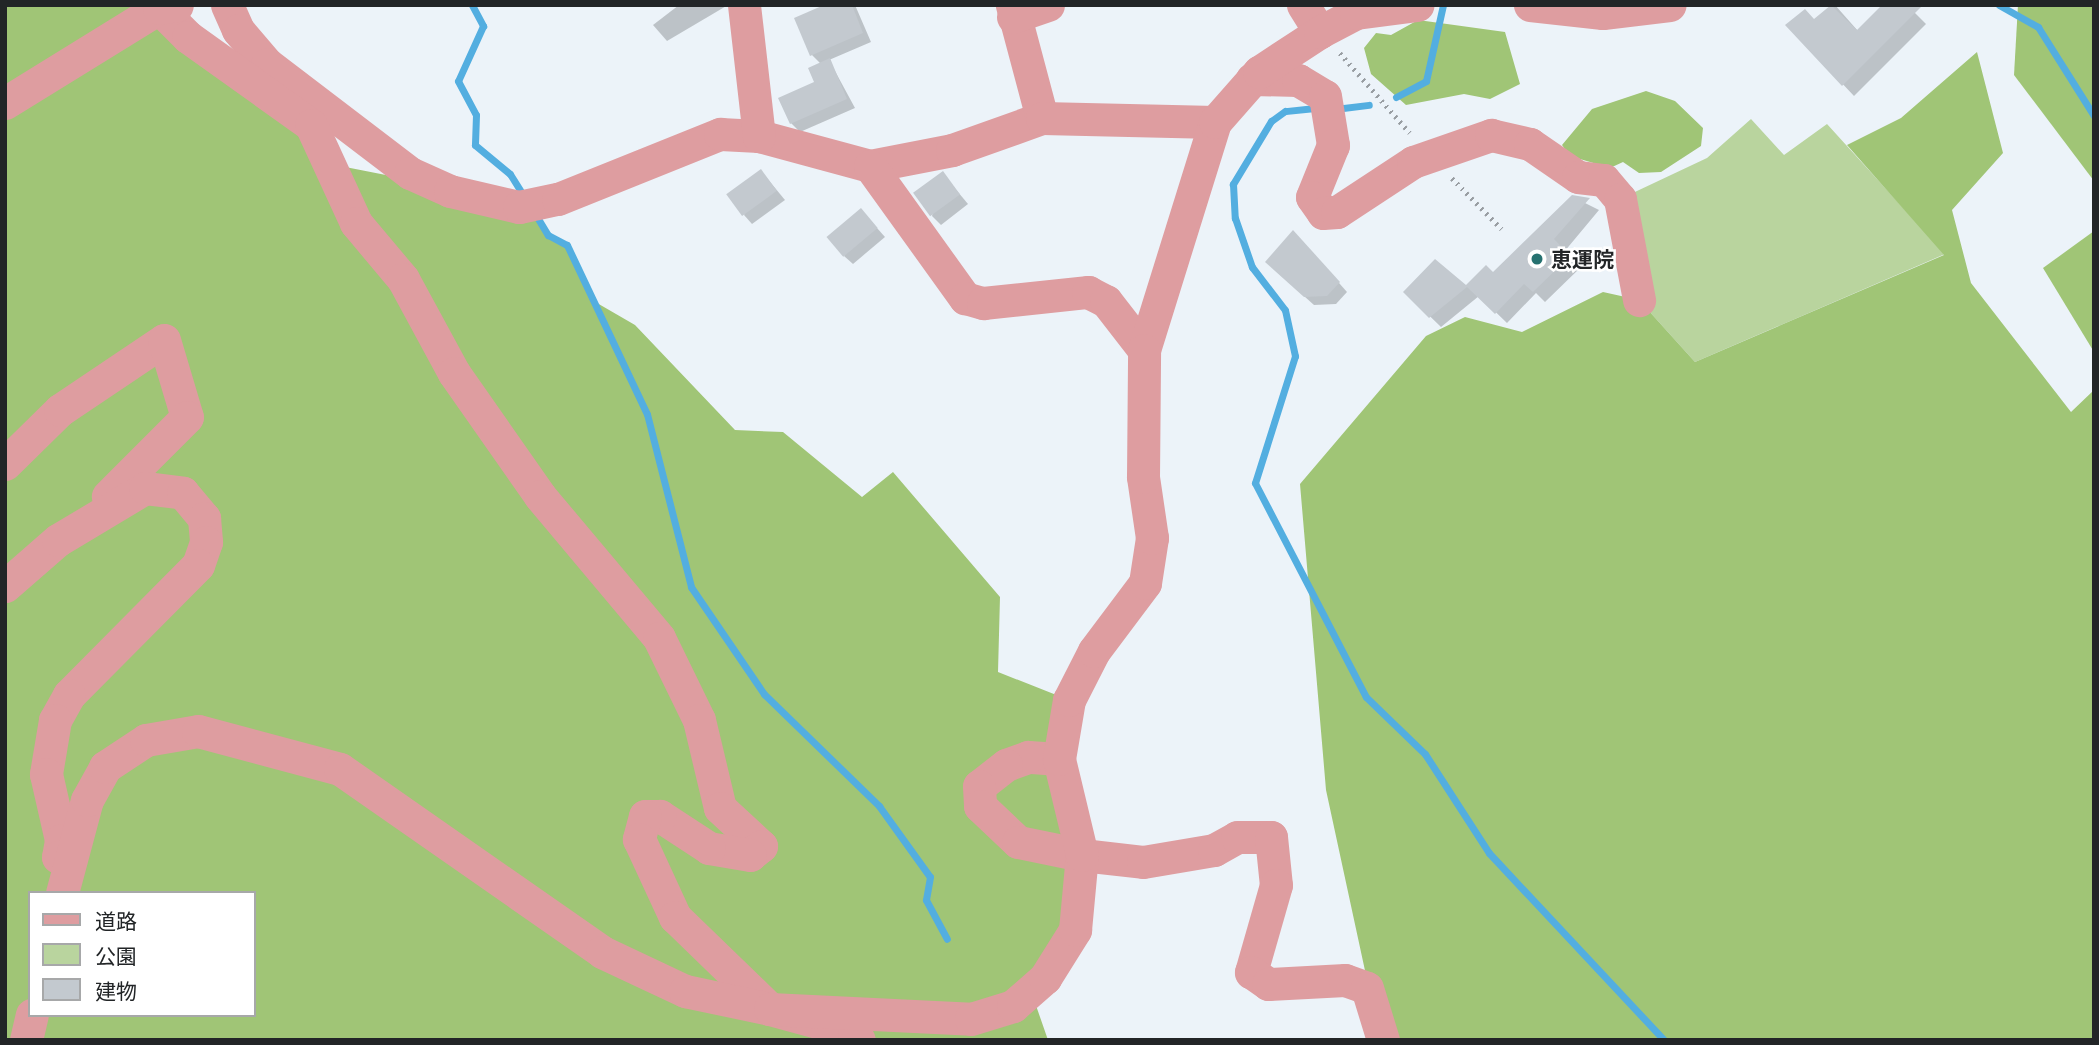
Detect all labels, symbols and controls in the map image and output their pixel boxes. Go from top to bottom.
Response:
place label: 恵運院 [1551,246,1614,272]
marker: 恵運院 [1529,251,1545,267]
legend [28,891,256,1017]
text: 道路 [95,908,137,933]
text: 公園 [95,943,137,968]
text: 建物 [95,978,137,1003]

